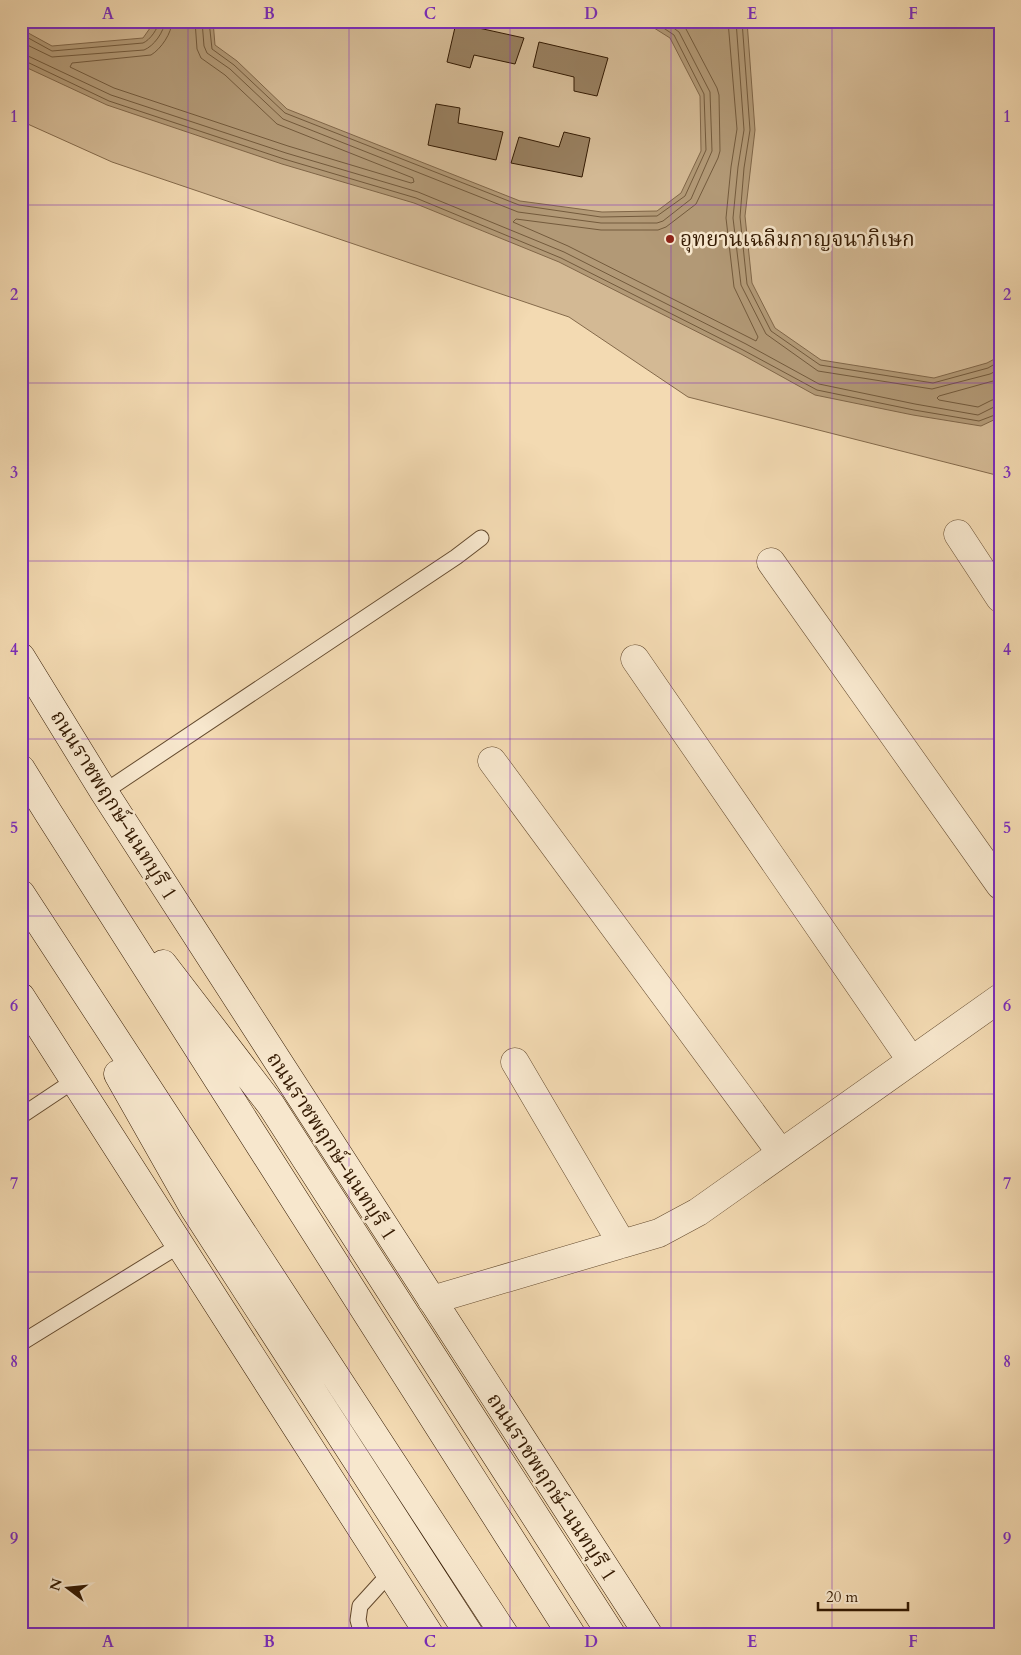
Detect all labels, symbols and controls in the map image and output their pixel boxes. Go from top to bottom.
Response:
text: A [102,3,114,25]
text: B [263,3,275,25]
text: C [424,3,436,25]
text: D [584,3,598,25]
text: E [747,3,757,25]
text: F [908,3,918,25]
text: 1 [10,106,18,128]
text: 1 [1003,106,1011,128]
place label: อุทยานเฉลิมกาญจนาภิเษก [680,225,915,254]
marker: อุทยานเฉลิมกาญจนาภิเษก [664,233,676,245]
text: 2 [10,284,18,306]
text: 2 [1003,284,1011,306]
text: 3 [10,462,18,484]
text: 3 [1003,462,1011,484]
text: 4 [10,639,18,661]
text: 4 [1003,639,1011,661]
street label: ถนนราชพฤกษ์-นนทบุรี 1 [43,705,184,906]
text: 5 [10,817,18,839]
text: 5 [1003,817,1011,839]
text: 6 [10,995,18,1017]
text: 6 [1003,995,1011,1017]
street label: ถนนราชพฤกษ์-นนทบุรี 1 [260,1046,404,1246]
text: 7 [10,1173,18,1195]
text: 7 [1003,1173,1011,1195]
text: 8 [10,1351,18,1373]
text: 8 [1003,1351,1011,1373]
street label: ถนนราชพฤกษ์-นนทบุรี 1 [480,1387,624,1587]
text: 9 [10,1528,18,1550]
text: 9 [1003,1528,1011,1550]
north arrow [42,1562,92,1612]
text: N [45,1576,67,1593]
scale bar [818,1580,908,1612]
text: 20 m [826,1587,858,1607]
text: A [102,1631,114,1653]
text: B [263,1631,275,1653]
text: C [424,1631,436,1653]
text: D [584,1631,598,1653]
text: E [747,1631,757,1653]
text: F [908,1631,918,1653]

